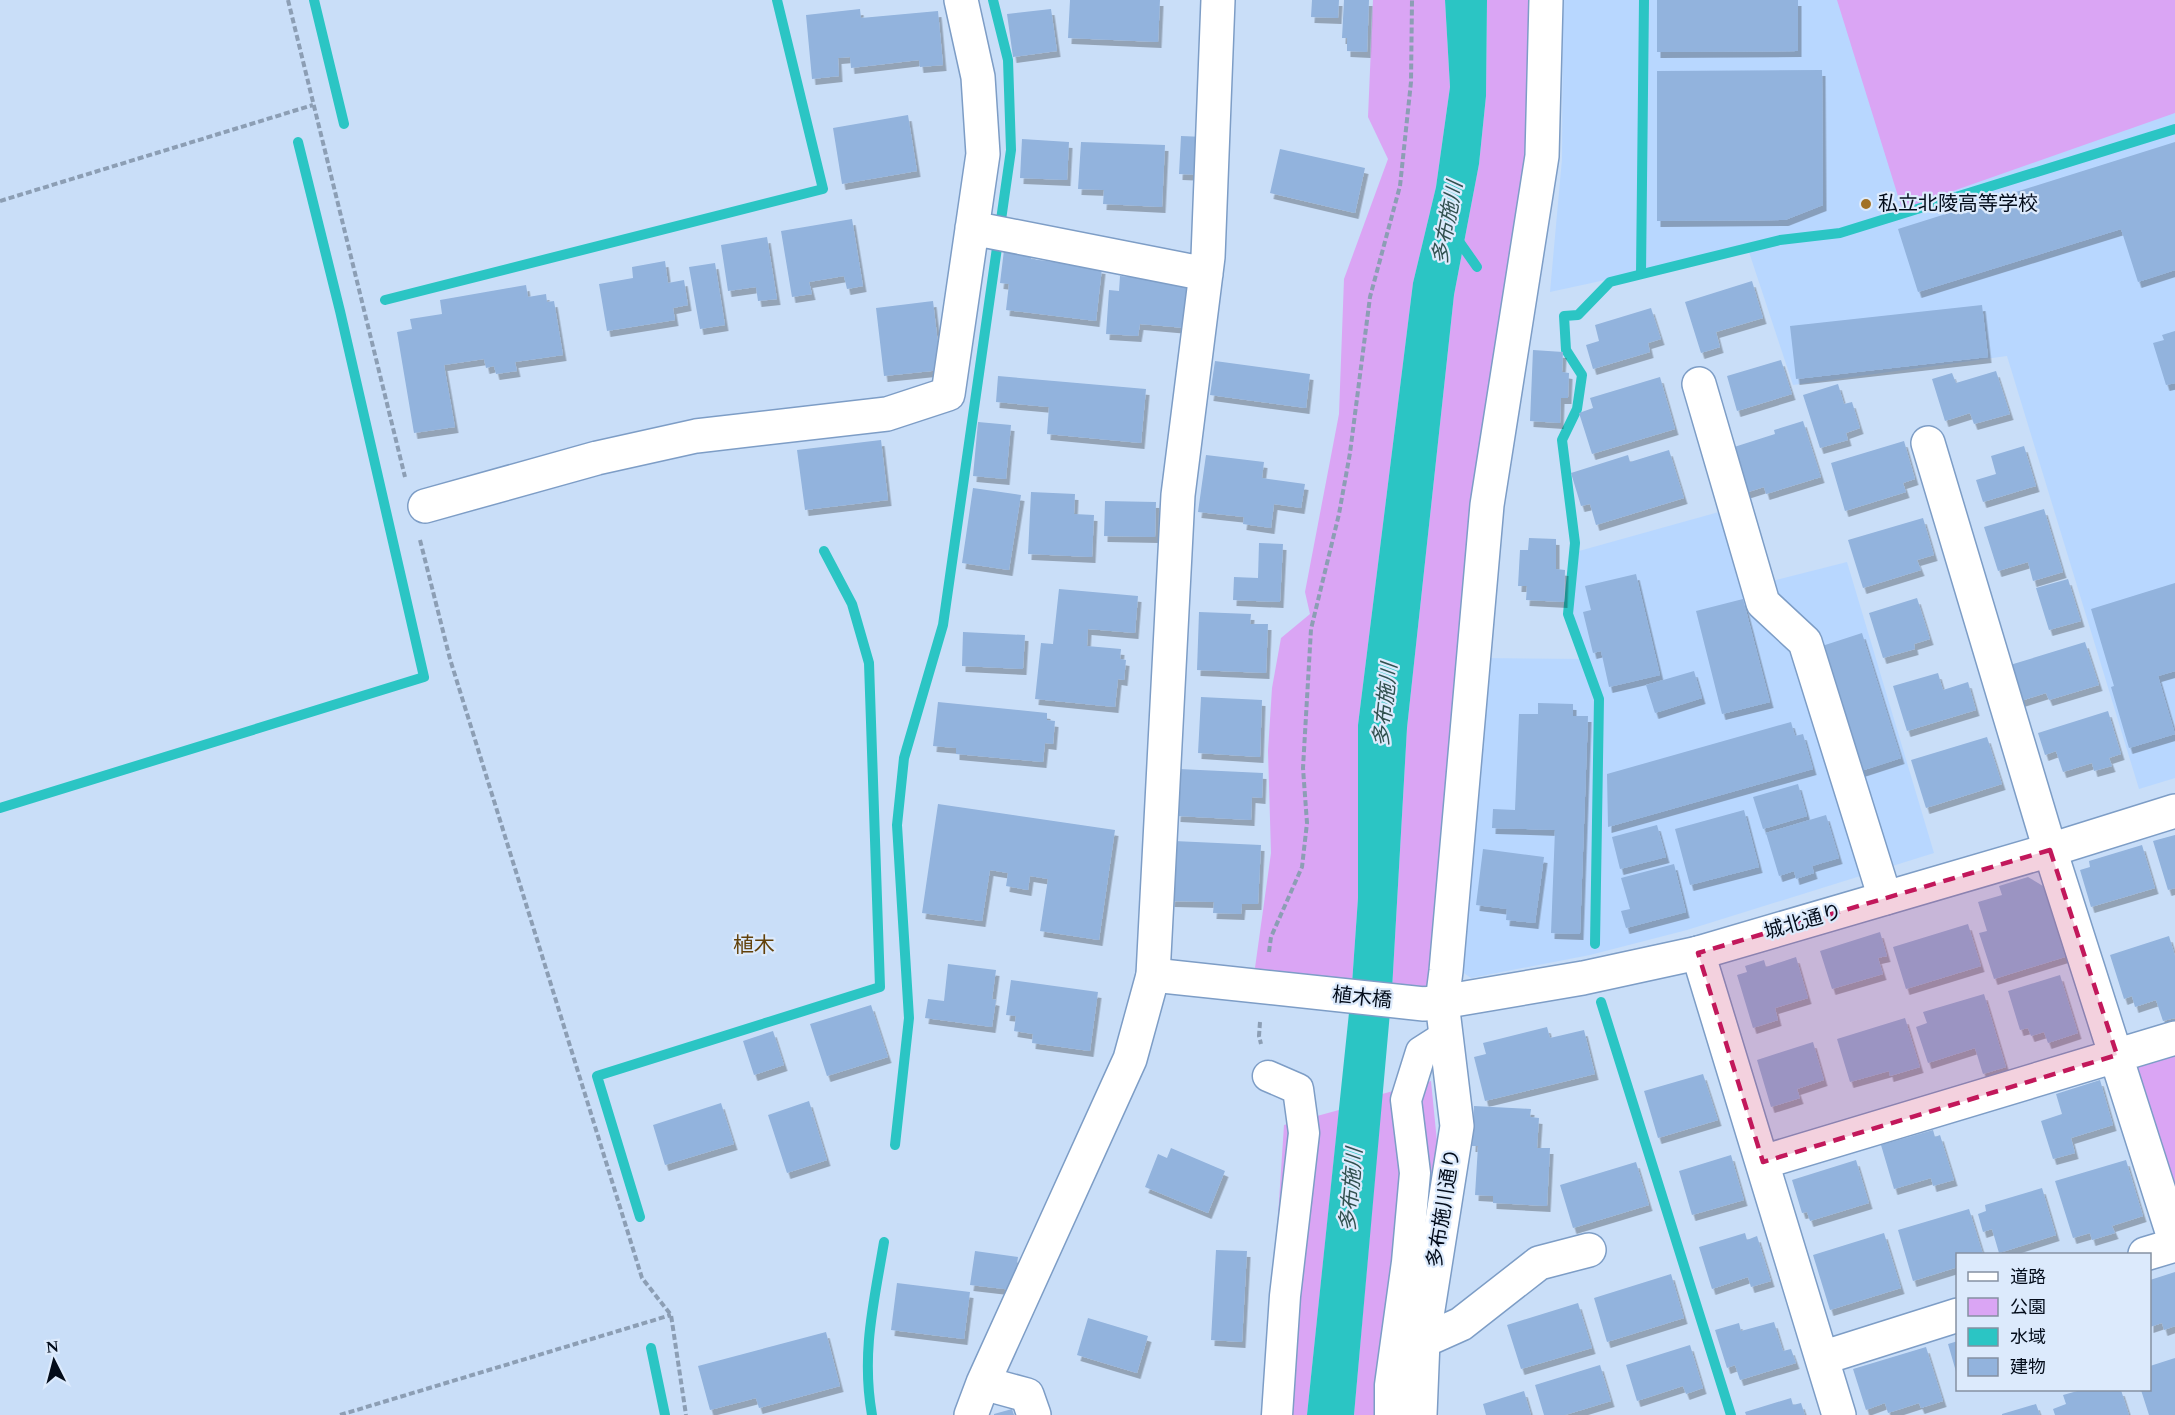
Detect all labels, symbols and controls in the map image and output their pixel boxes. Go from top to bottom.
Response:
water label: 多布施川 [1424,177,1472,267]
place label: 私立北陵高等学校 [1878,189,2038,219]
marker: 私立北陵高等学校 [1859,197,1873,211]
water label: 多布施川 [1366,660,1407,748]
street label: 城北通り [1760,897,1846,947]
district label: 植木 [733,930,775,962]
street label: 植木橋 [1331,980,1393,1016]
water label: 多布施川 [1332,1145,1372,1233]
street label: 多布施川通り [1420,1146,1468,1270]
legend [1956,1253,2151,1391]
text: 道路 [2010,1264,2046,1291]
text: 公園 [2010,1294,2046,1321]
text: 水域 [2010,1324,2046,1351]
north arrow [24,1331,84,1391]
text: N [45,1334,60,1360]
text: 建物 [2010,1354,2046,1381]

